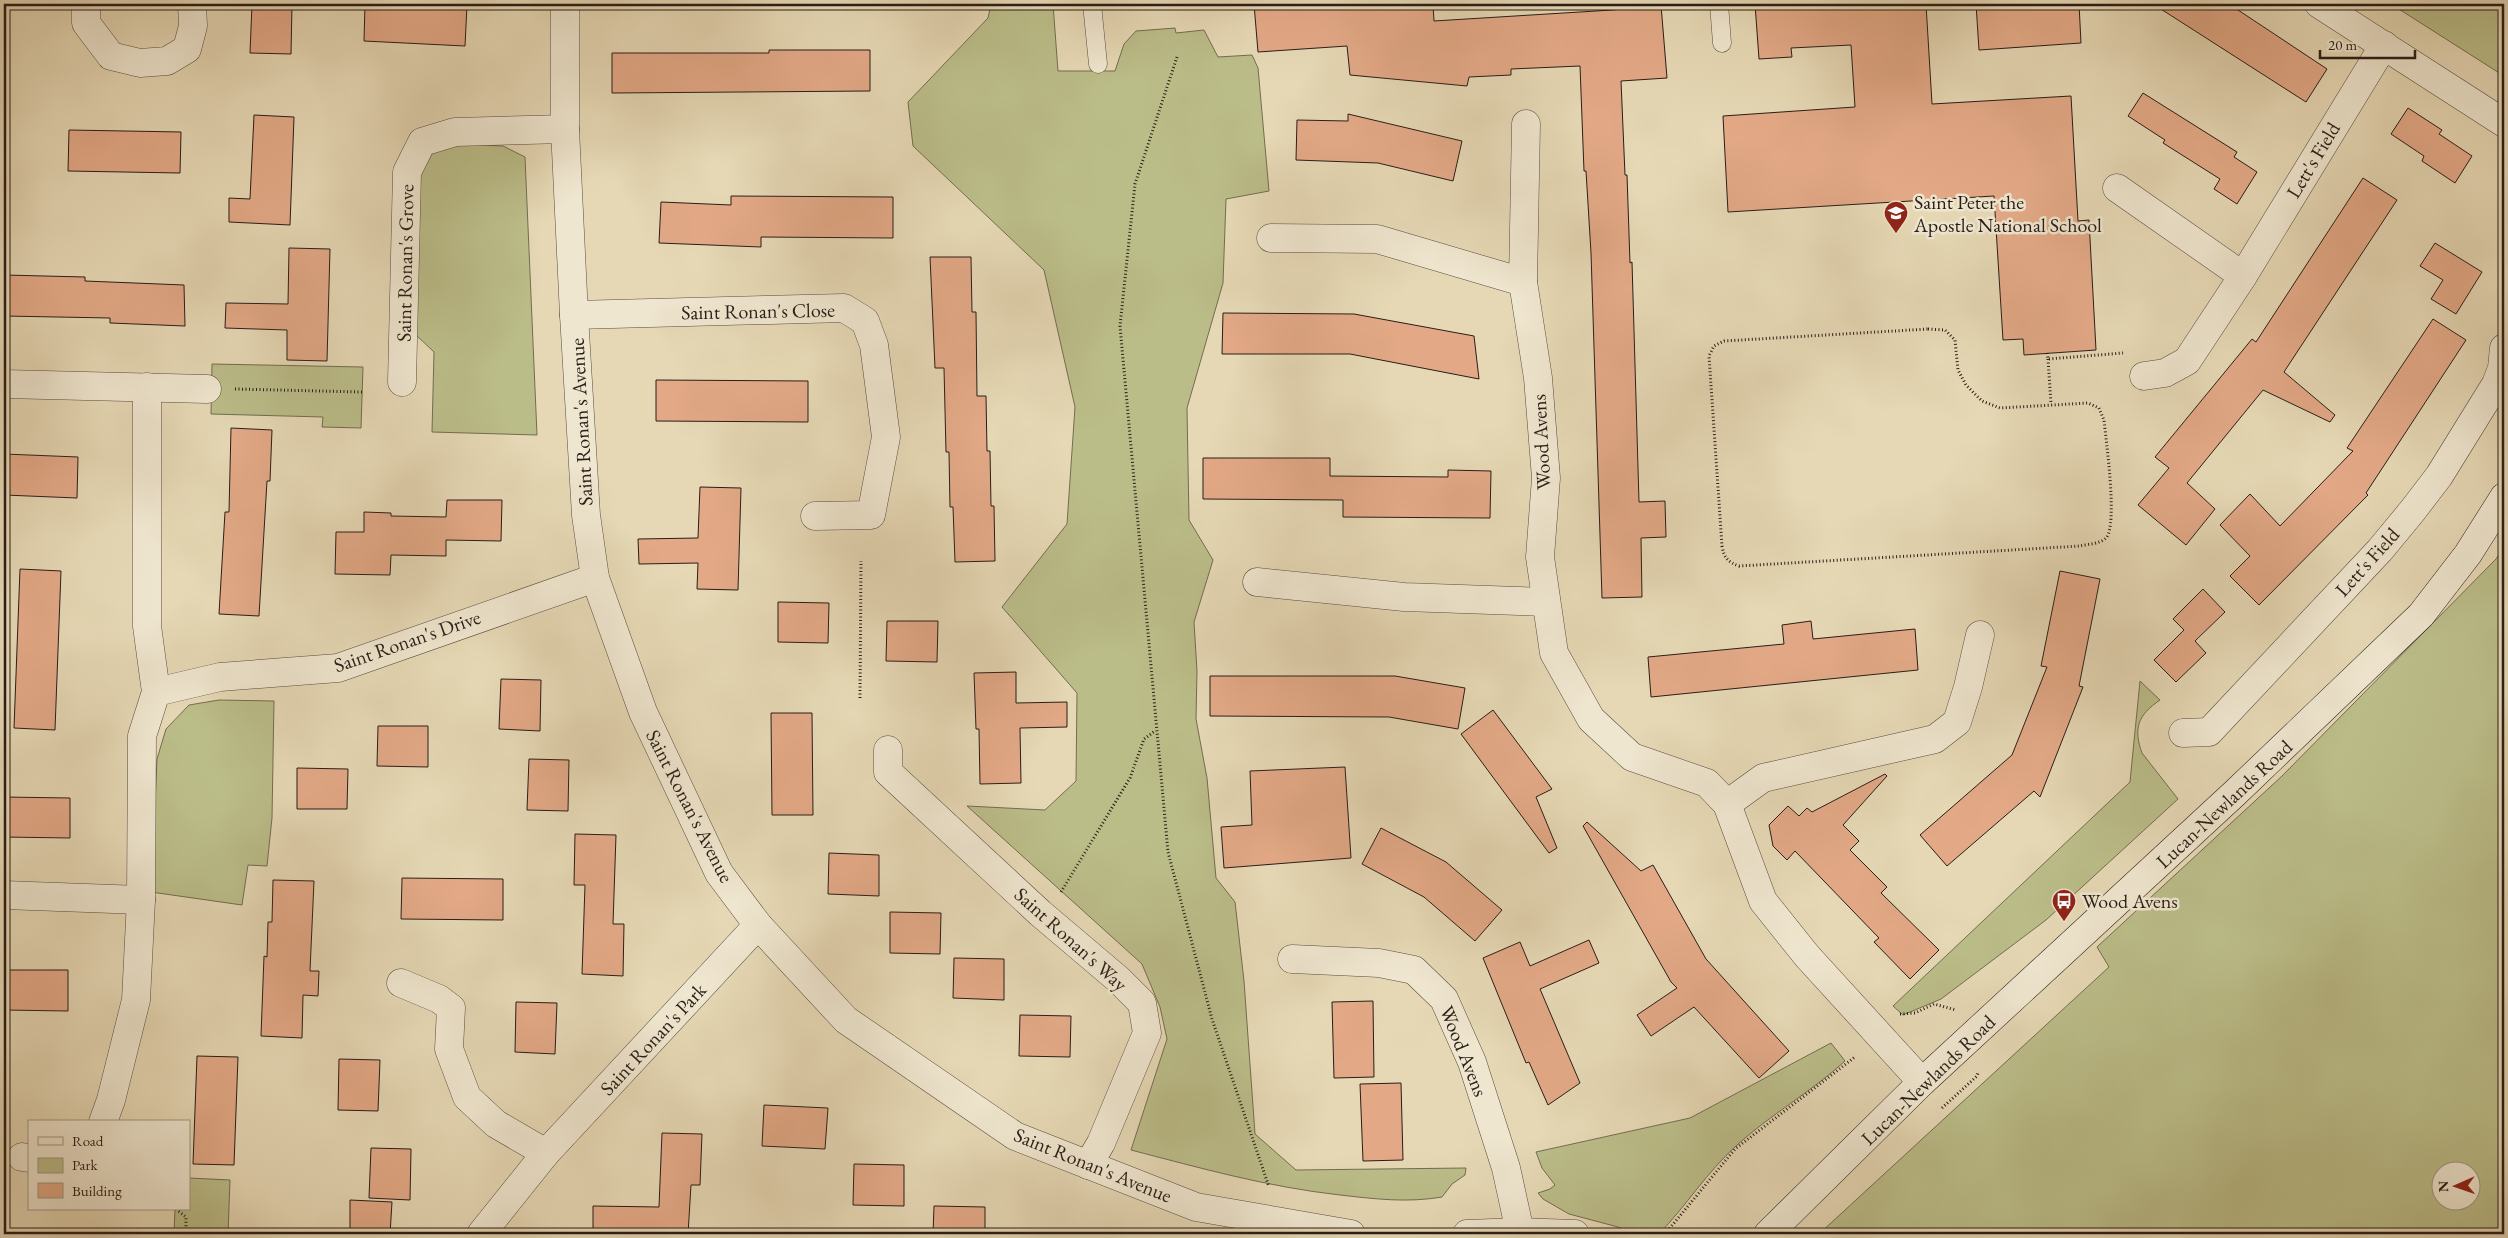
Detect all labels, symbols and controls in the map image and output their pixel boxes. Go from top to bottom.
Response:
scale bar [2320,28,2416,60]
text: 20 m [2328,35,2357,54]
street label: Lett's Field [2280,116,2346,203]
street label: Saint Ronan's Grove [391,184,419,342]
place label: Saint Peter the Apostle National School [1913,189,2102,238]
school or university icon: Saint Peter the Apostle National School [1883,200,1909,234]
street label: Saint Ronan's Close [681,297,835,325]
street label: Saint Ronan's Avenue [564,337,598,507]
street label: Wood Avens [1526,394,1556,490]
street label: Lett's Field [2329,521,2405,602]
street label: Saint Ronan's Drive [330,604,484,678]
street label: Saint Ronan's Avenue [640,725,740,887]
street label: Lucan-Newlands Road [2150,733,2298,874]
street label: Saint Ronan's Way [1009,881,1133,997]
bus stop icon: Wood Avens [2051,888,2077,922]
place label: Wood Avens [2082,888,2178,914]
street label: Saint Ronan's Park [594,977,712,1101]
street label: Wood Avens [1434,1002,1494,1100]
street label: Lucan-Newlands Road [1855,1008,2001,1151]
legend [28,1120,190,1210]
street label: Saint Ronan's Avenue [1010,1121,1176,1209]
text: Road [72,1131,104,1150]
text: Park [72,1155,99,1174]
north arrow [2430,1160,2480,1210]
text: N [2434,1180,2452,1192]
text: Building [72,1181,122,1200]

